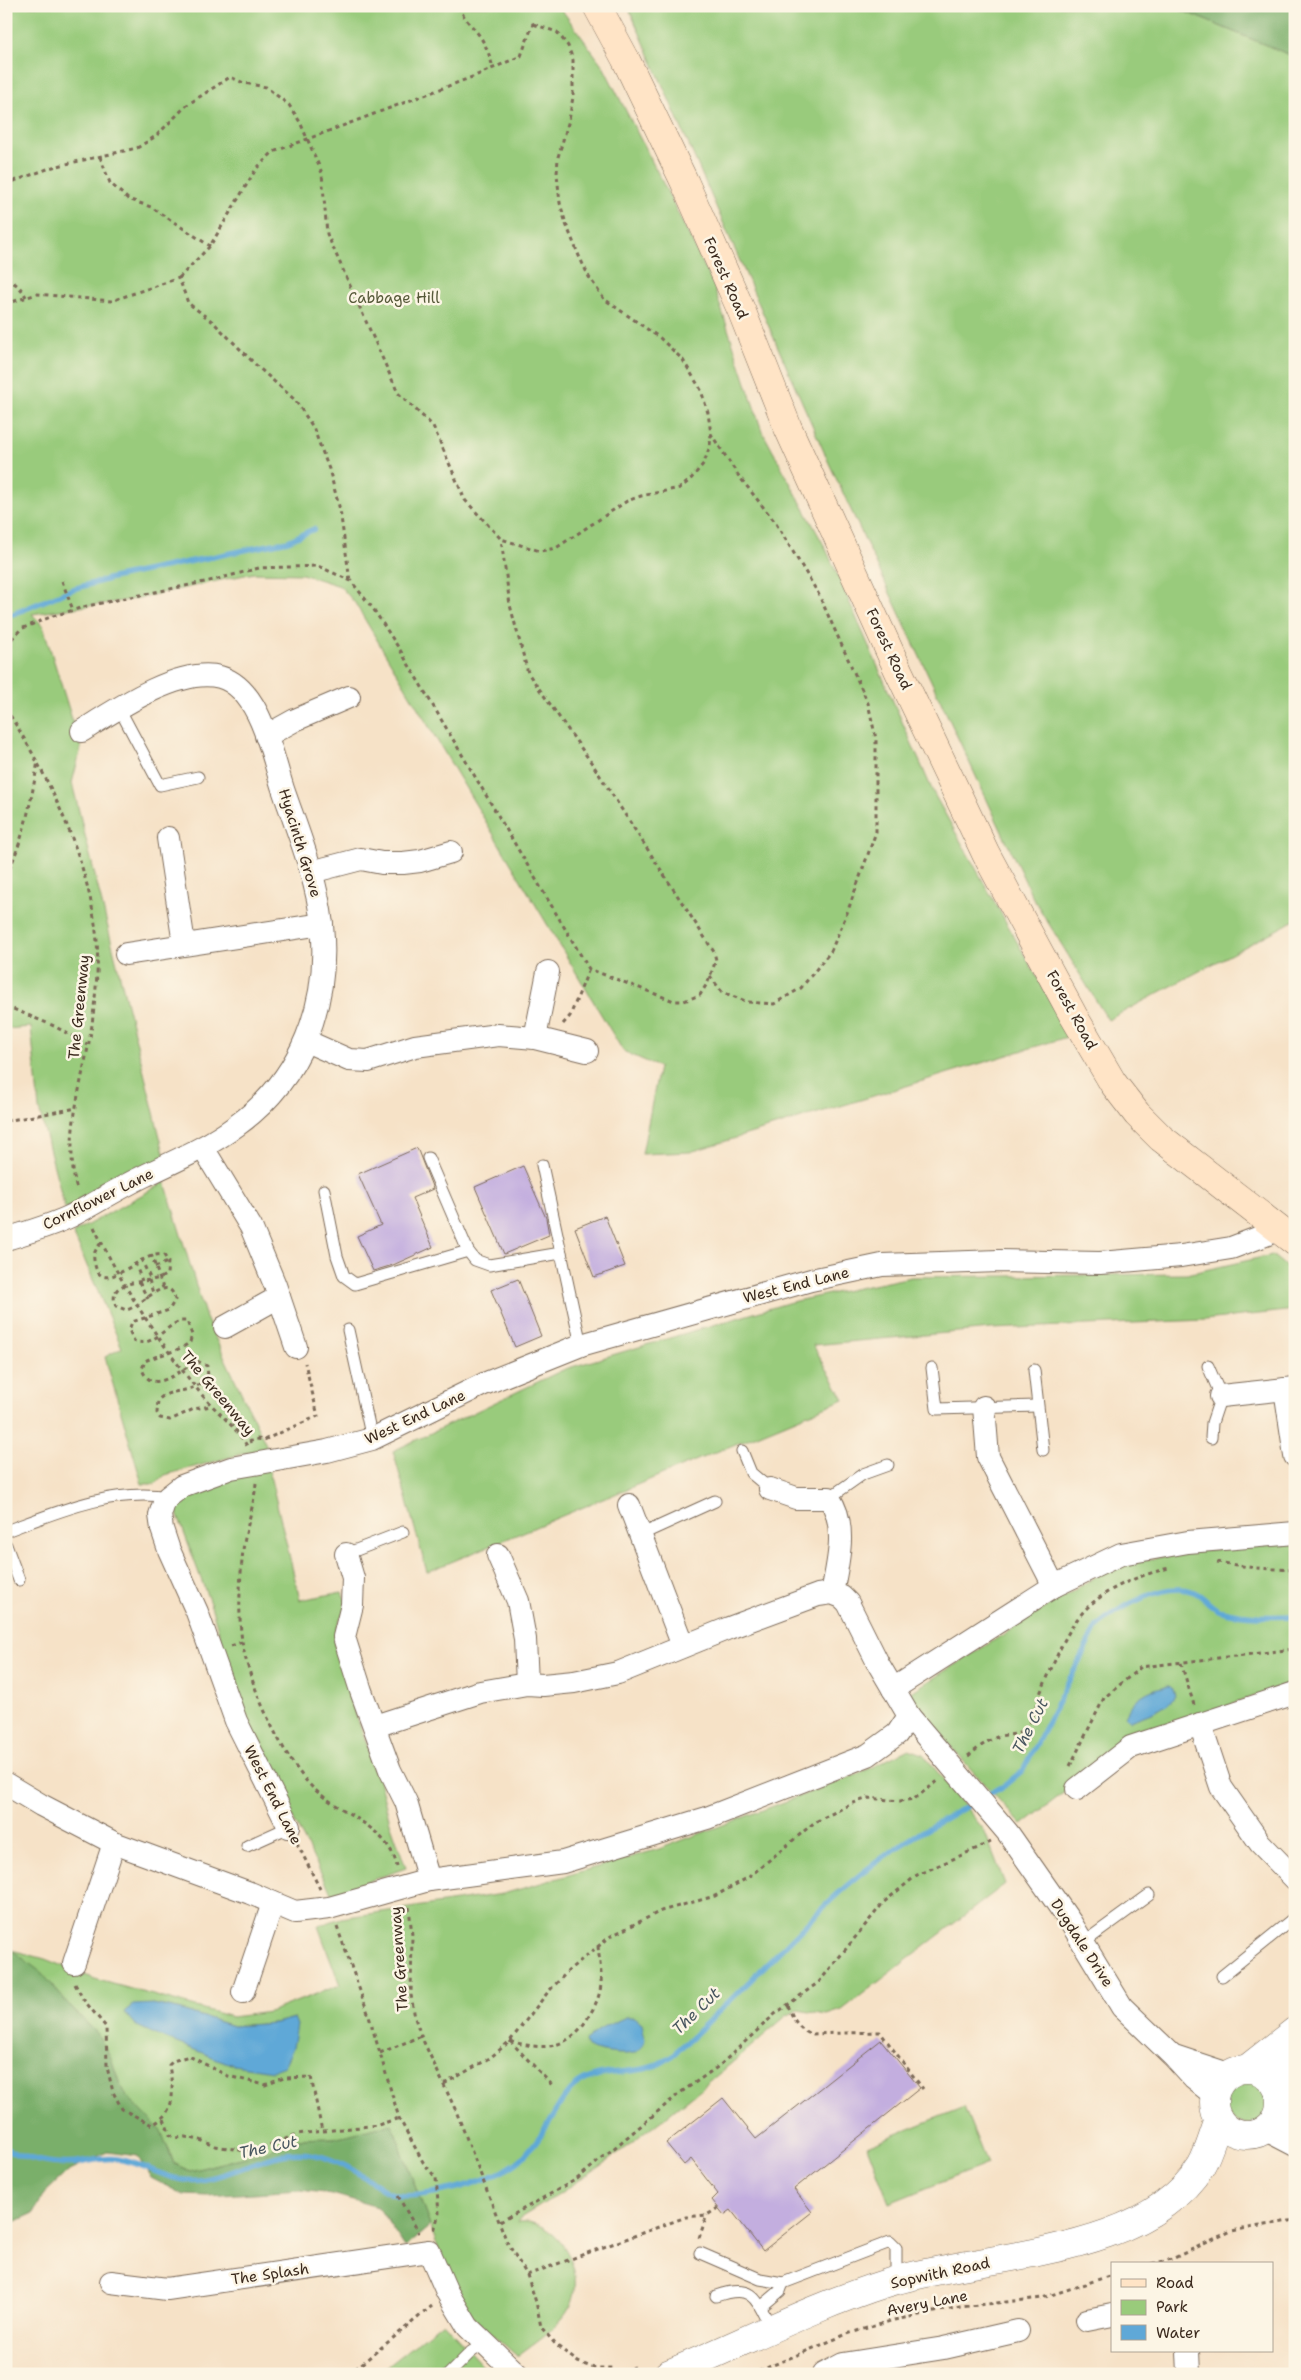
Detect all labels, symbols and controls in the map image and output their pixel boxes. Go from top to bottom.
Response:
street label: Forest Road [699,234,753,323]
park label: Cabbage Hill [348,288,440,308]
street label: Forest Road [861,605,917,693]
street label: Hyacinth Grove [274,786,326,900]
street label: The Greenway [64,954,94,1060]
street label: Forest Road [1042,967,1102,1054]
street label: Cornflower Lane [39,1164,157,1234]
street label: West End Lane [741,1262,851,1308]
street label: The Greenway [177,1346,259,1440]
street label: West End Lane [362,1385,468,1449]
water label: The Cut [1007,1695,1053,1757]
street label: West End Lane [239,1742,307,1848]
street label: Dugdale Drive [1046,1895,1118,1991]
street label: The Greenway [385,1906,413,2012]
water label: The Cut [667,1983,725,2039]
water label: The Cut [237,2131,299,2163]
street label: Sopwith Road [889,2253,992,2293]
street label: The Splash [230,2259,310,2289]
legend [1111,2262,1274,2352]
text: Road [1156,2273,1194,2293]
street label: Avery Lane [885,2285,969,2321]
text: Park [1156,2297,1188,2317]
text: Water [1156,2323,1200,2343]

